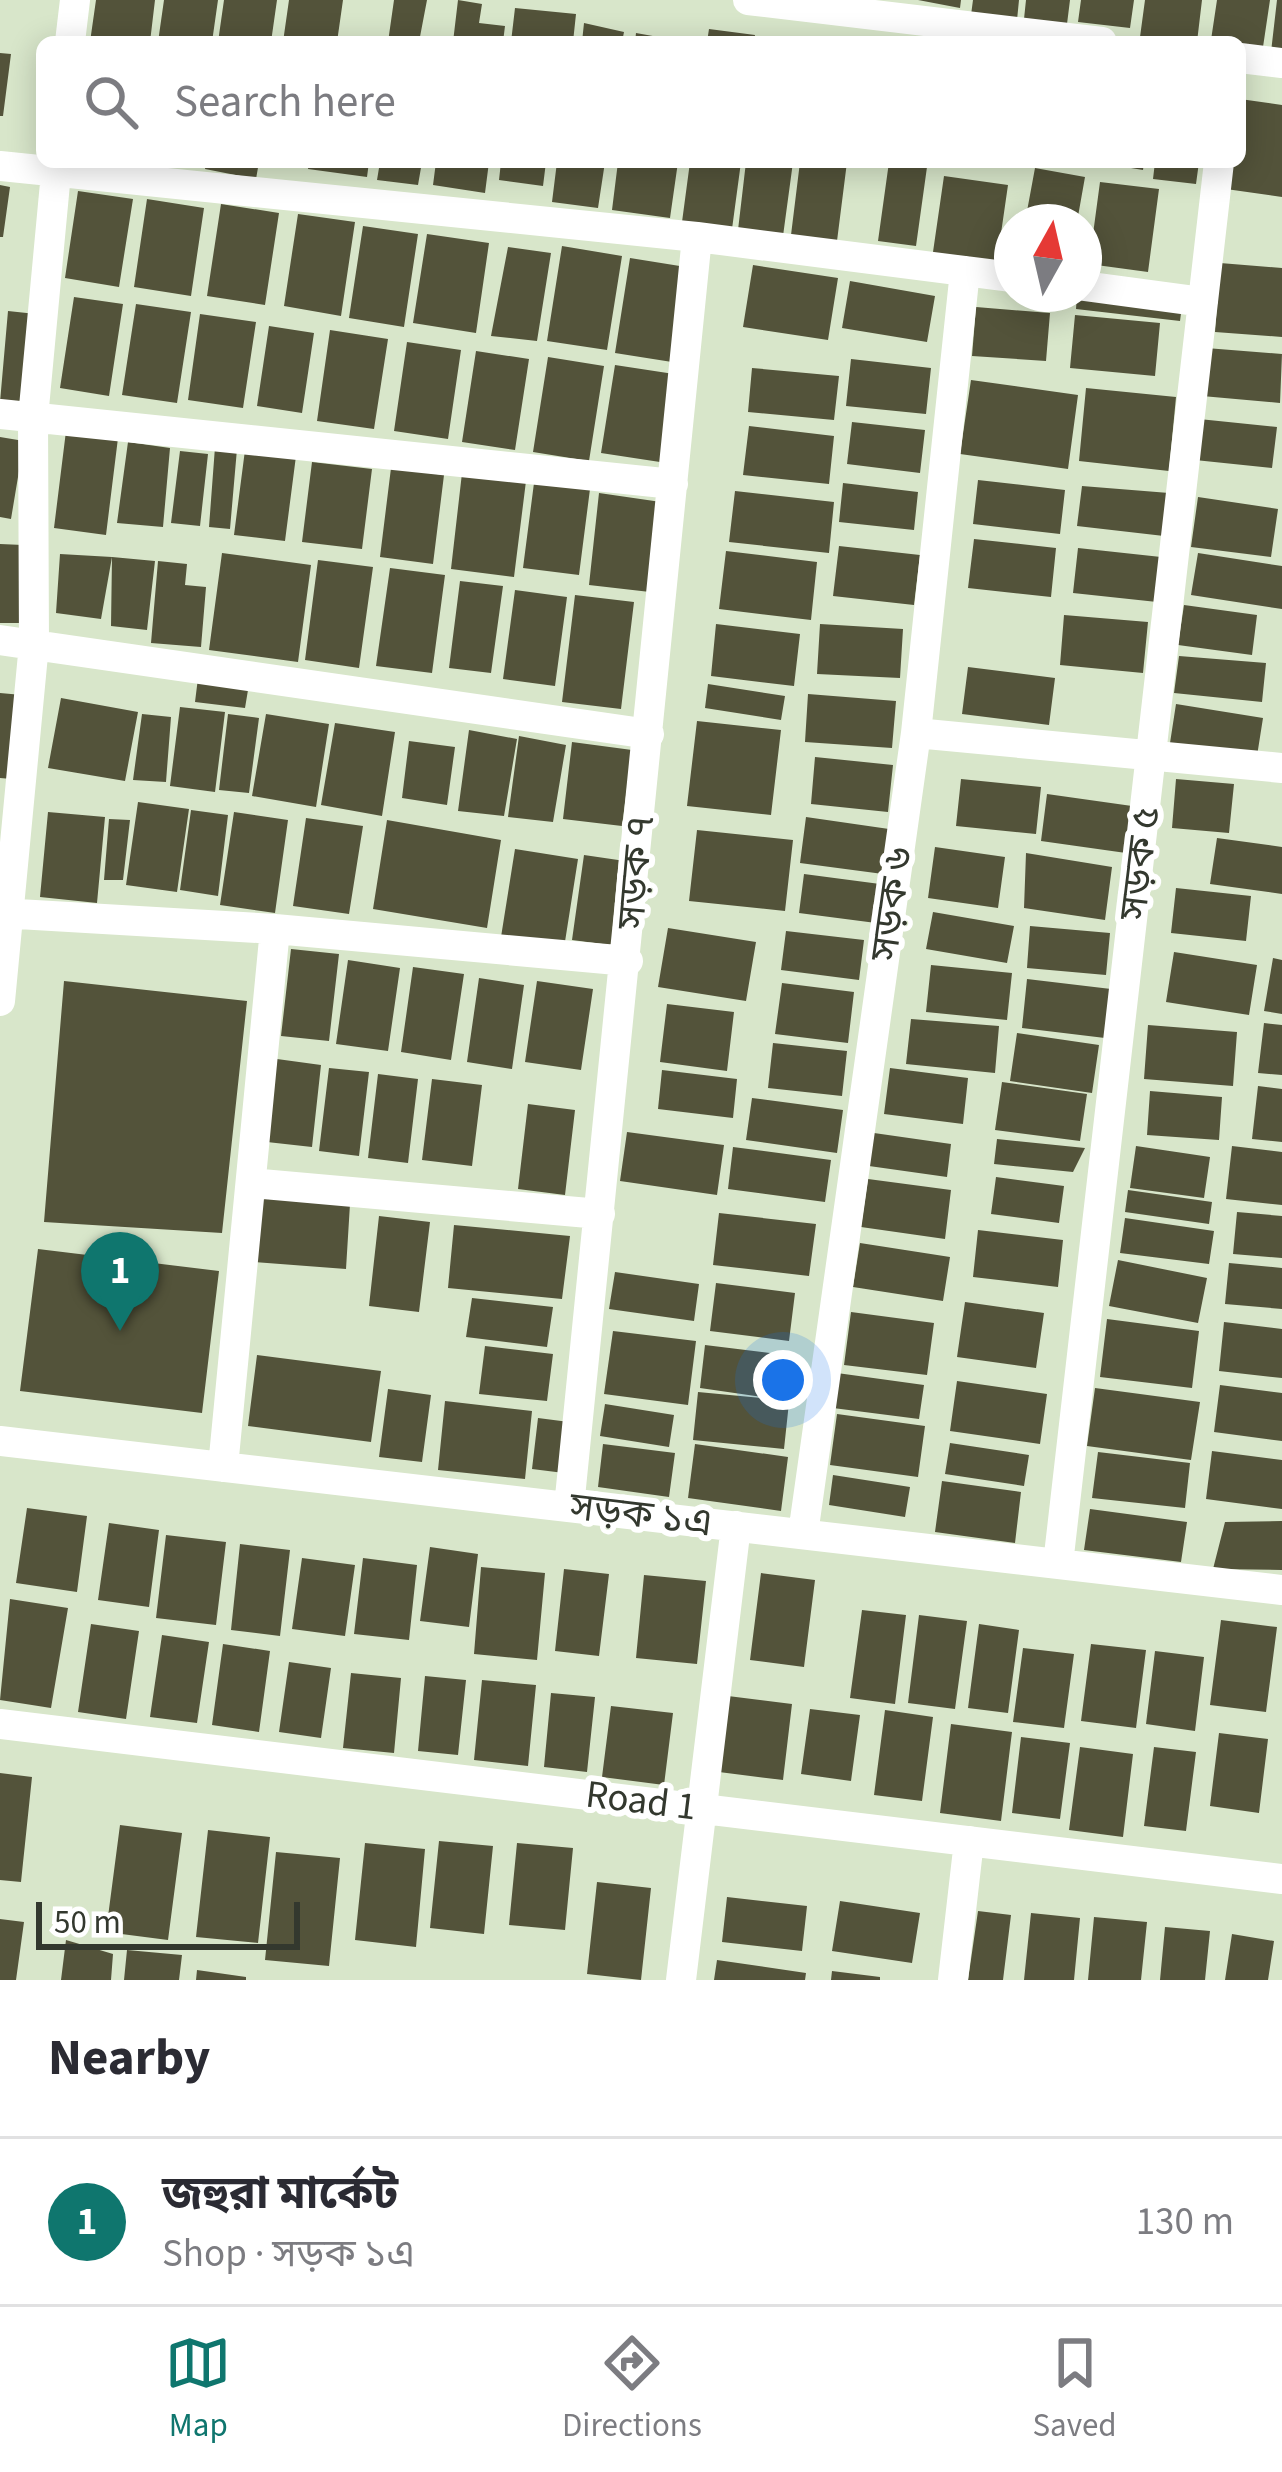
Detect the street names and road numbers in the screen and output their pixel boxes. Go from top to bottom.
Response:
street label: সড়ক ৫ [1105,803,1175,924]
street label: সড়ক ৭ [603,813,669,932]
street label: সড়ক ৬ [856,843,928,966]
street label: সড়ক ১এ [566,1478,715,1552]
street label: Road 1 [583,1766,699,1836]

